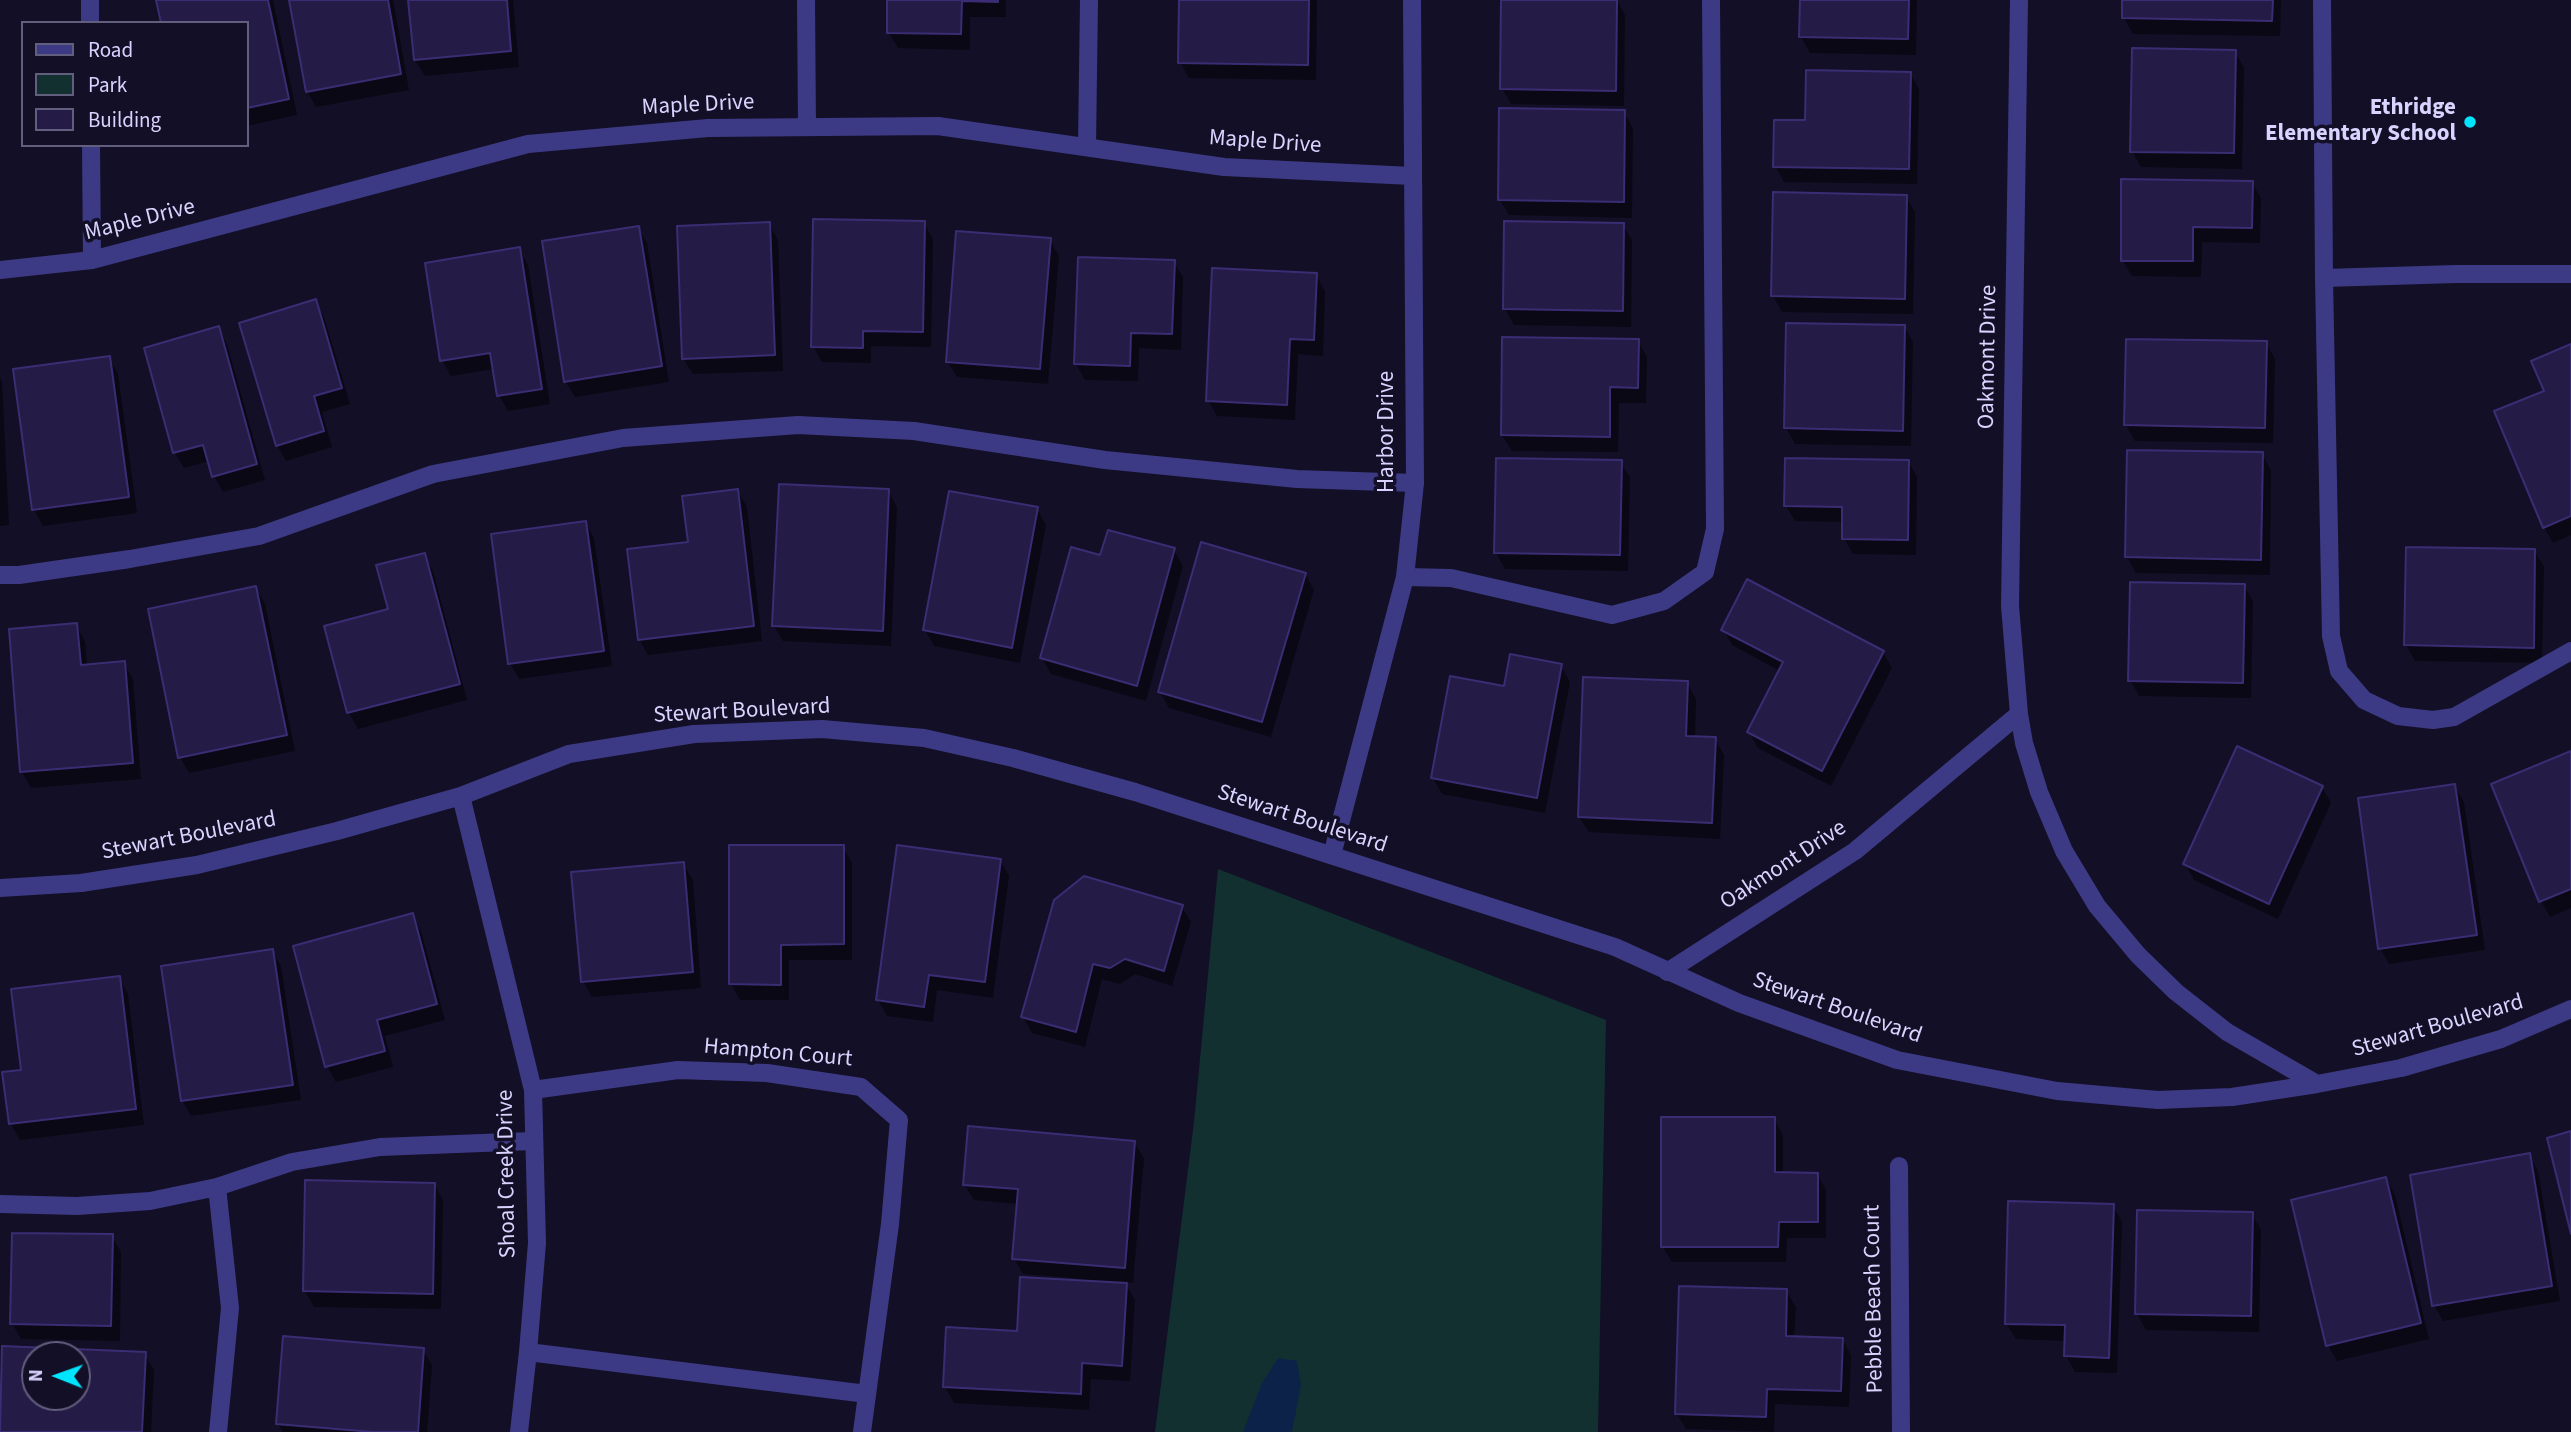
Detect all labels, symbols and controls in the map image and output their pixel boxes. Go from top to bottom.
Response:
legend [21,21,248,147]
text: Road [88,35,133,65]
text: Park [88,70,127,100]
street label: Maple Drive [641,89,755,123]
place label: Ethridge Elementary School [2265,95,2456,149]
text: Building [88,105,161,135]
marker: Ethridge Elementary School [2462,114,2478,130]
street label: Maple Drive [1208,125,1322,161]
street label: Maple Drive [82,194,198,248]
street label: Oakmont Drive [1974,284,2004,430]
street label: Harbor Drive [1374,371,1402,493]
street label: Stewart Boulevard [653,694,831,730]
street label: Stewart Boulevard [1213,779,1391,861]
street label: Stewart Boulevard [99,807,279,867]
street label: Oakmont Drive [1716,815,1852,917]
street label: Stewart Boulevard [1749,967,1925,1051]
street label: Stewart Boulevard [2349,989,2527,1065]
street label: Hampton Court [703,1034,853,1074]
street label: Shoal Creek Drive [493,1090,523,1258]
street label: Pebble Beach Court [1860,1204,1890,1394]
north arrow [21,1341,91,1411]
text: N [23,1369,50,1382]

